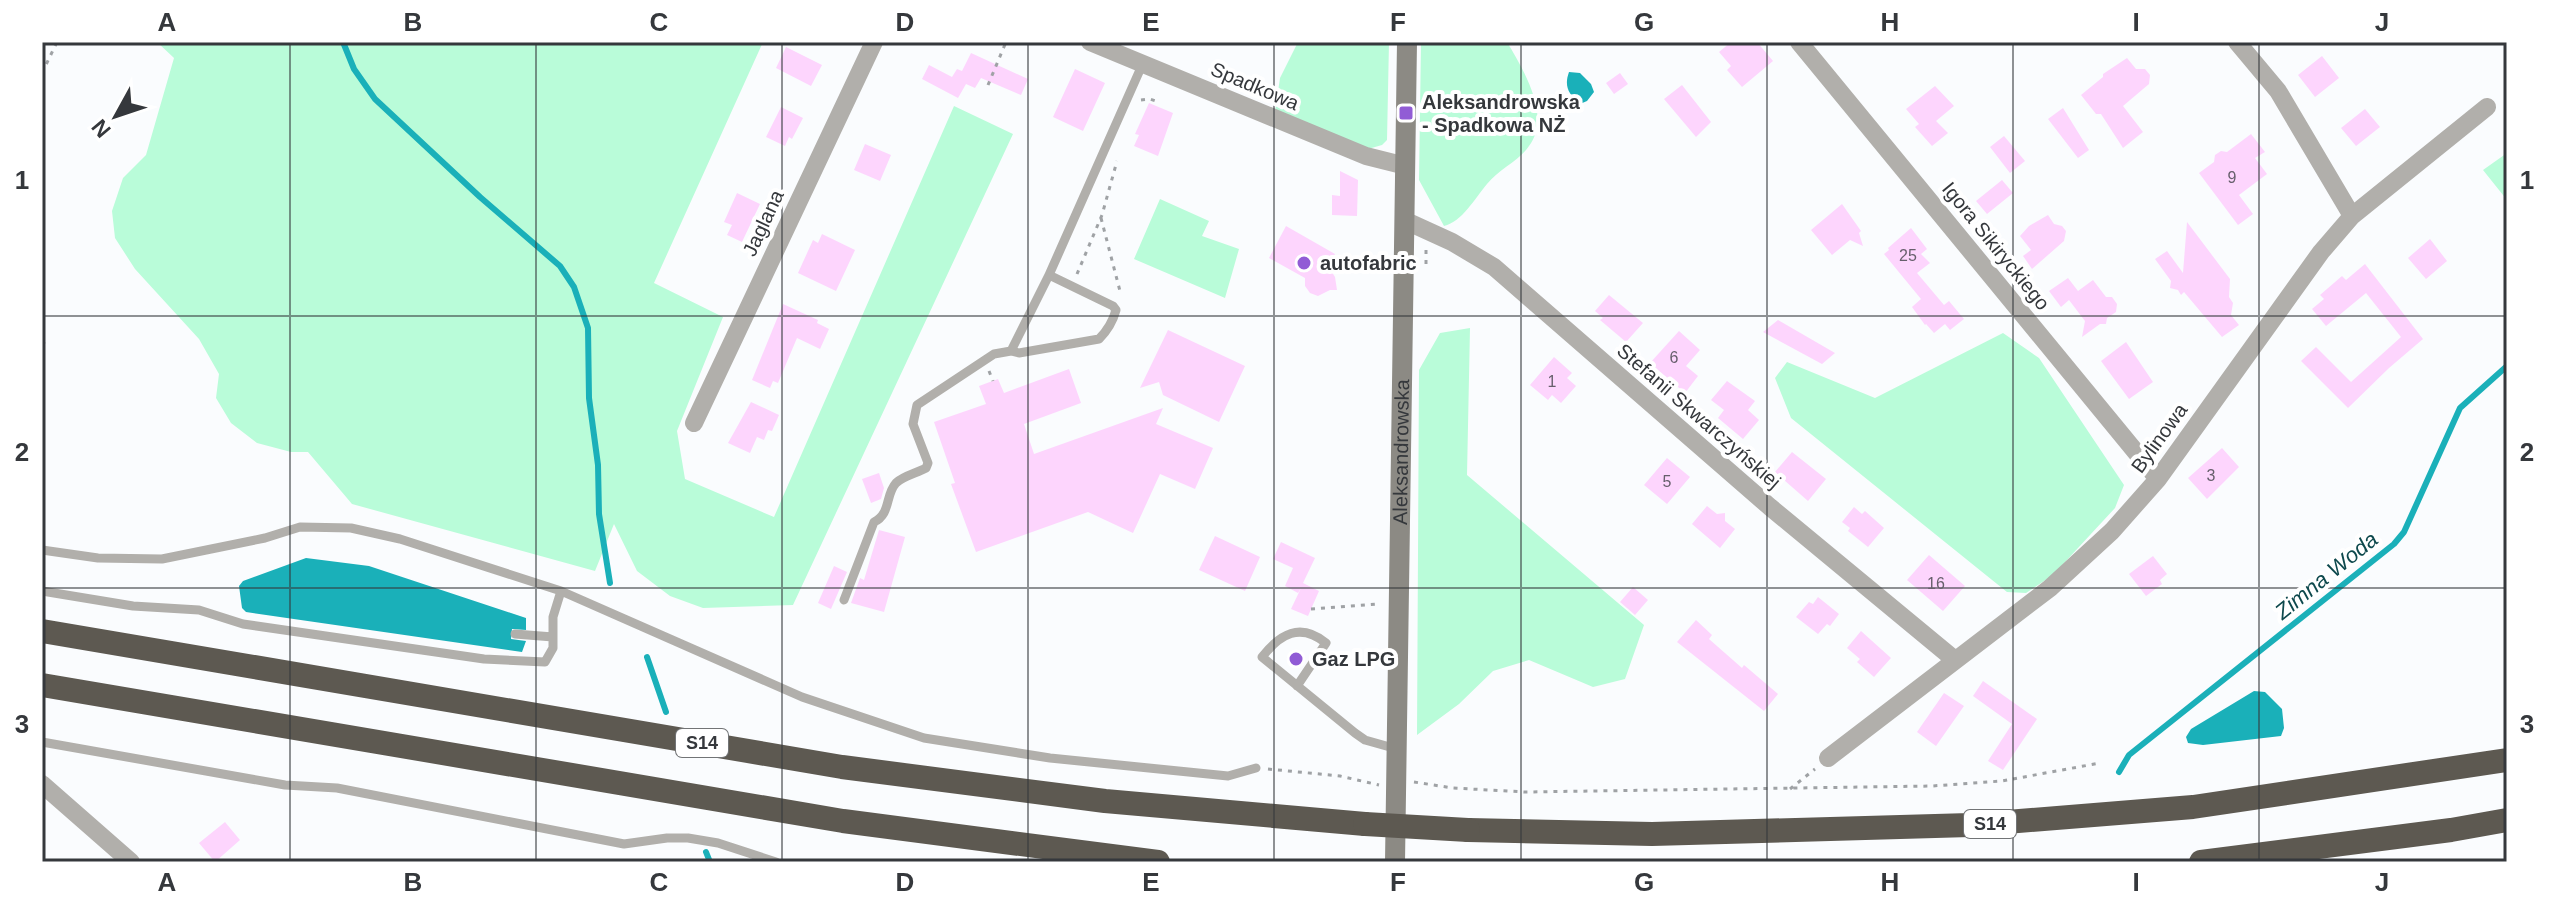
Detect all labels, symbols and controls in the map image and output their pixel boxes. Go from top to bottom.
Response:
text: A [158,7,177,37]
text: B [404,7,422,37]
text: C [650,7,669,37]
text: D [896,7,914,37]
text: E [1142,7,1160,37]
text: F [1390,7,1406,37]
text: G [1634,7,1654,37]
text: H [1881,7,1899,37]
text: I [2132,7,2140,37]
text: J [2375,7,2389,37]
street label: Spadkowa [1208,58,1303,115]
north arrow [76,76,156,156]
place label: Aleksandrowska - Spadkowa NŻ [1422,91,1581,136]
marker: Aleksandrowska - Spadkowa NŻ [1397,104,1415,122]
text: N [86,114,116,143]
text: 1 [15,165,29,195]
text: 1 [2520,165,2534,195]
house number: 9 [2228,169,2237,186]
street label: Igora Sikiryckiego [1938,178,2054,314]
street label: Jaglana [738,186,788,259]
house number: 25 [1899,247,1917,264]
place label: autofabric [1320,252,1417,274]
marker: autofabric [1295,254,1313,272]
street label: Stefanii Skwarczyńskiej [1613,339,1785,493]
house number: 6 [1670,349,1679,366]
house number: 1 [1548,373,1557,390]
street label: Aleksandrowska [1389,378,1413,525]
street label: Bylinowa [2127,398,2192,477]
text: 2 [15,437,29,467]
text: 2 [2520,437,2534,467]
house number: 3 [2207,467,2216,484]
house number: 5 [1663,473,1672,490]
water label: Zimna Woda [2269,526,2383,625]
house number: 16 [1927,575,1945,592]
place label: Gaz LPG [1312,648,1395,670]
marker: Gaz LPG [1287,650,1305,668]
text: 3 [15,709,29,739]
text: 3 [2520,709,2534,739]
road number: S14 [676,729,728,757]
road number: S14 [1964,810,2016,838]
text: A [158,867,177,897]
text: B [404,867,422,897]
text: C [650,867,669,897]
text: D [896,867,914,897]
text: E [1142,867,1160,897]
text: F [1390,867,1406,897]
text: G [1634,867,1654,897]
text: H [1881,867,1899,897]
text: I [2132,867,2140,897]
text: J [2375,867,2389,897]

